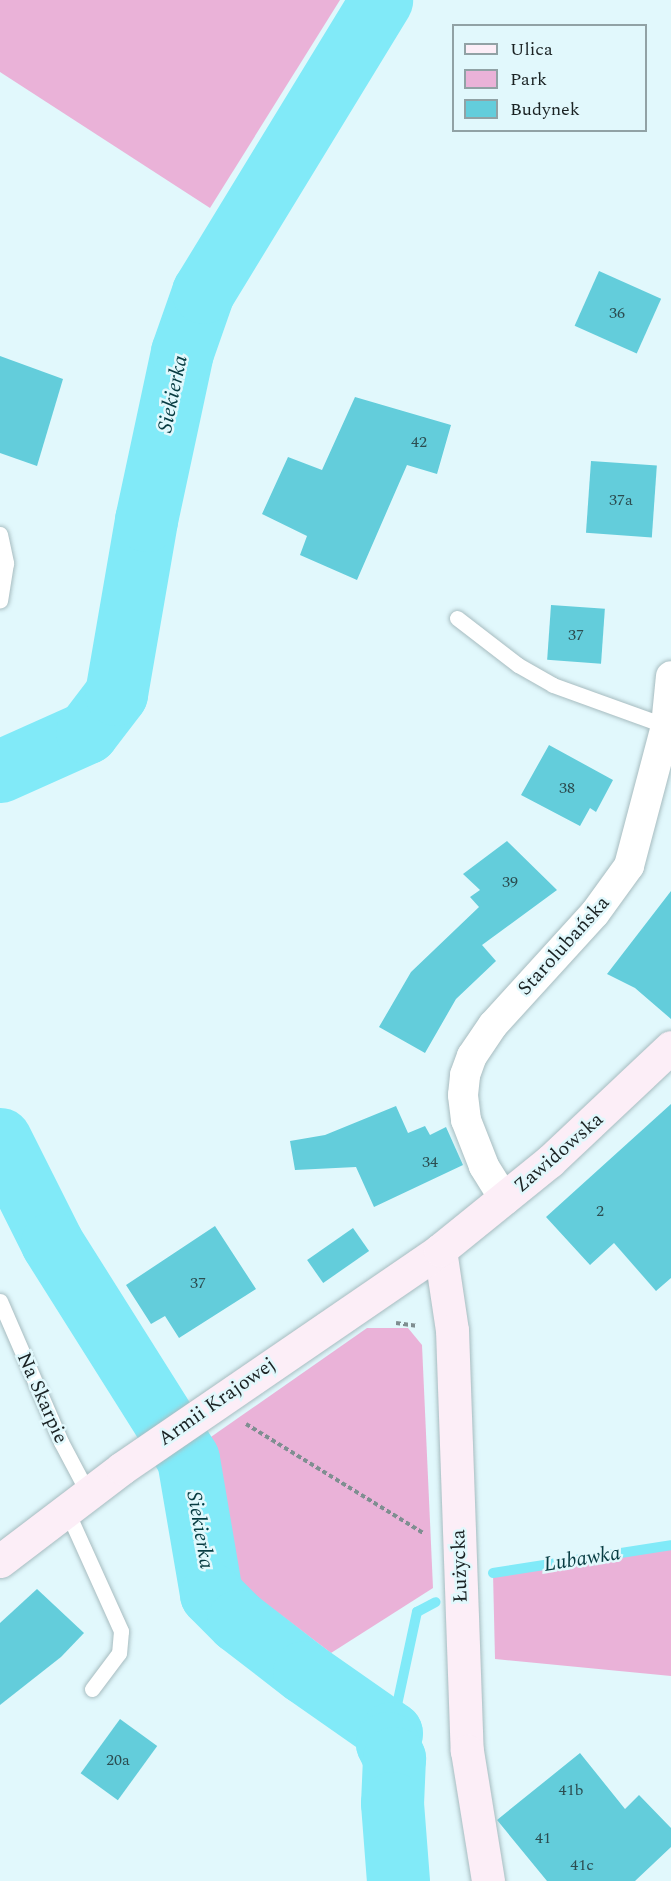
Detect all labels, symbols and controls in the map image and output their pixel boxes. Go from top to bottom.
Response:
legend [452,24,647,132]
text: Ulica [510,36,553,63]
text: Park [510,66,547,93]
text: Budynek [510,96,580,123]
house number: 36 [609,303,625,323]
water label: Siekierka [153,353,193,435]
house number: 42 [411,432,427,452]
house number: 37a [609,490,633,510]
house number: 37 [568,625,584,645]
house number: 38 [559,778,575,798]
house number: 39 [502,872,518,892]
street label: Starolubańska [513,891,615,1001]
street label: Zawidowska [509,1108,609,1198]
house number: 34 [422,1152,438,1172]
house number: 2 [596,1201,604,1221]
house number: 37 [190,1273,206,1293]
street label: Na Skarpie [11,1349,73,1447]
street label: Armii Krajowej [154,1353,280,1451]
water label: Siekierka [181,1489,219,1571]
street label: Łużycka [447,1529,473,1603]
water label: Lubawka [542,1540,622,1578]
house number: 20a [106,1750,130,1770]
house number: 41b [559,1780,583,1800]
house number: 41 [535,1828,551,1848]
house number: 41c [570,1855,594,1875]

